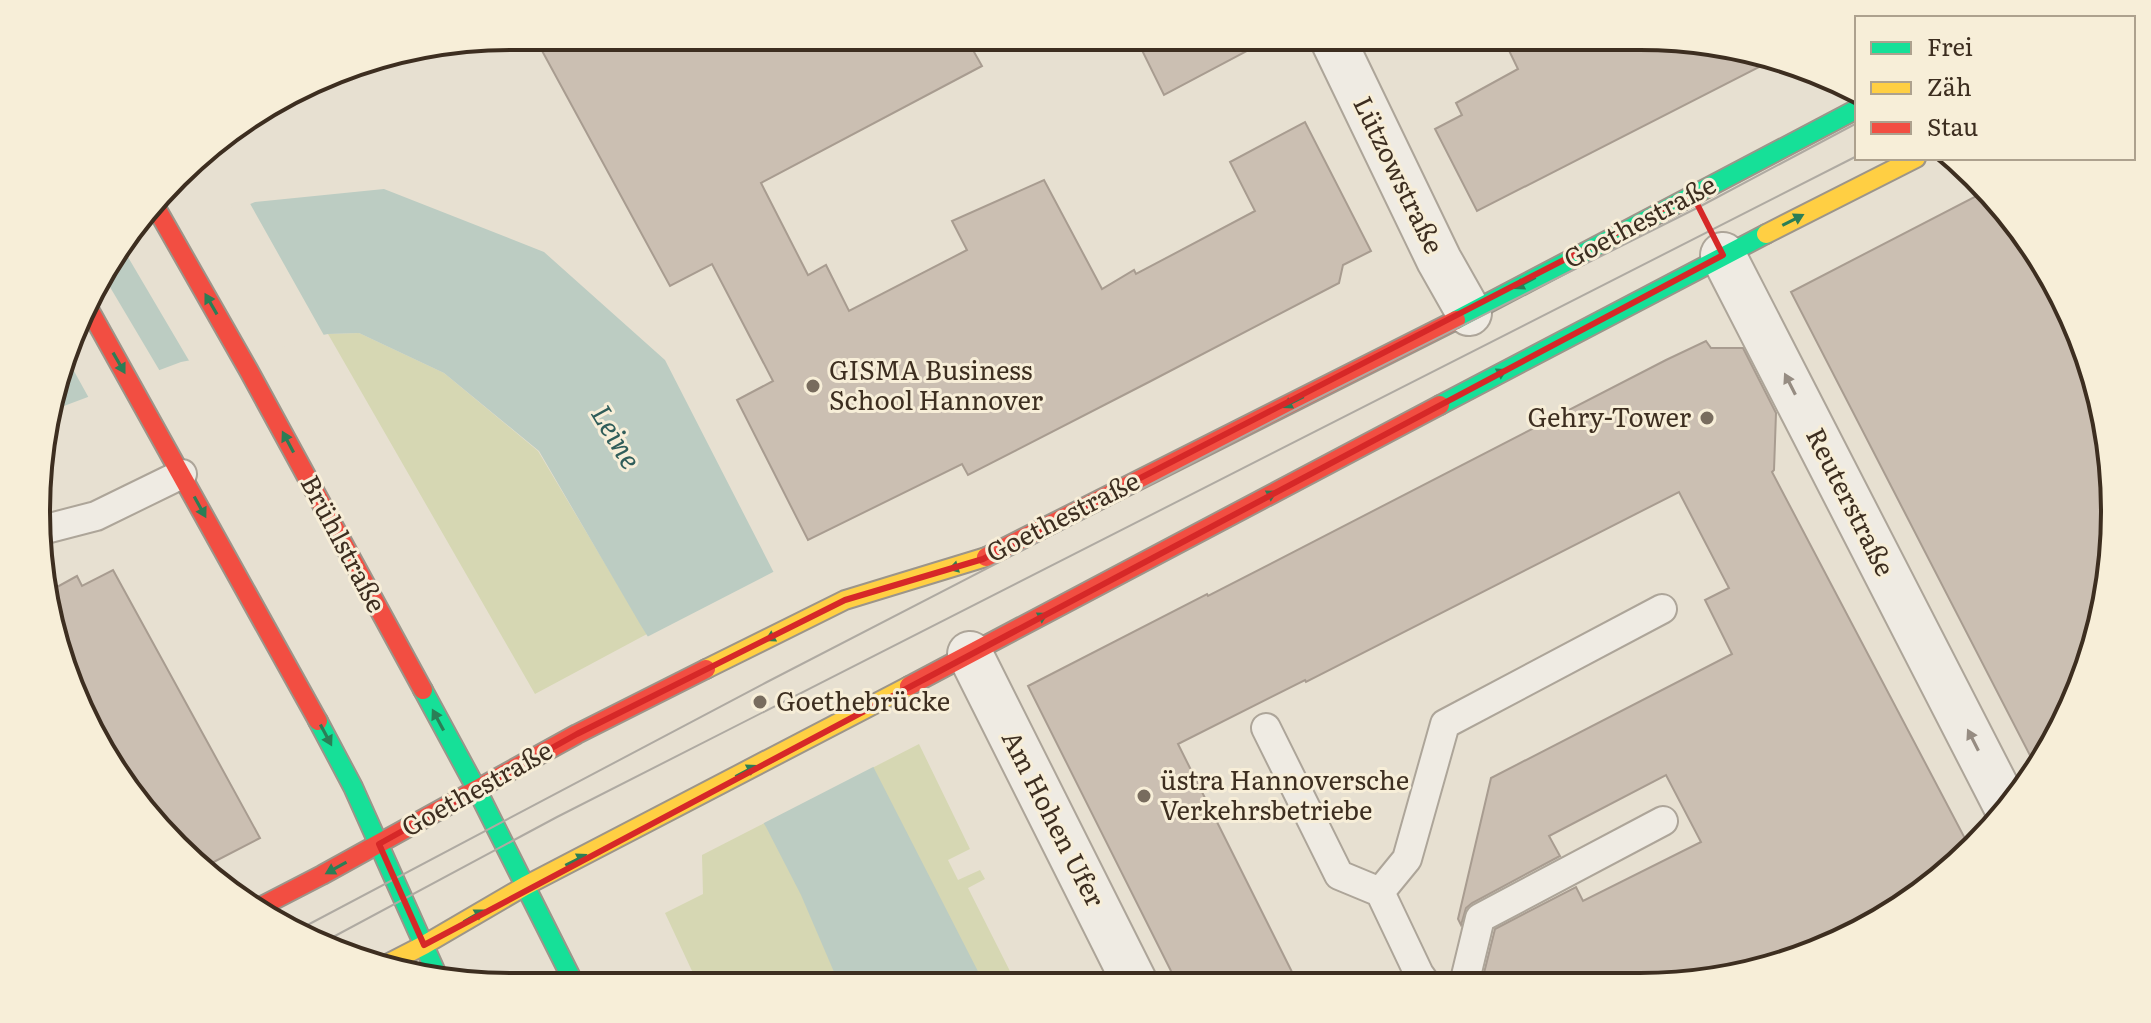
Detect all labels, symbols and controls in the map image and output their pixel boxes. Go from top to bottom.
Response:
legend [1855,16,2135,160]
text: Frei [1927,28,1973,63]
text: Zäh [1927,68,1972,103]
street label: Lützowstraße [1345,89,1455,259]
text: Stau [1927,108,1978,143]
street label: Goethestraße [1556,163,1722,276]
one-way arrow [1782,213,1805,226]
one-way arrow [1513,276,1536,290]
one-way arrow [204,292,218,315]
place label: GISMA Business School Hannover [829,349,1044,418]
one-way arrow [112,352,126,374]
one-way arrow [1485,369,1507,383]
one-way arrow [1783,373,1797,396]
marker: GISMA Business School Hannover [804,377,822,395]
one-way arrow [1282,395,1305,408]
water label: Leine [582,396,653,476]
place label: Gehry-Tower [1527,396,1692,435]
marker: Gehry-Tower [1698,409,1716,427]
street label: Reuterstraße [1798,420,1906,582]
one-way arrow [281,431,295,453]
street label: Goethestraße [978,459,1145,570]
street label: Brühlstraße [293,467,398,619]
one-way arrow [1255,490,1278,504]
one-way arrow [193,496,207,518]
one-way arrow [947,560,971,573]
one-way arrow [1025,612,1048,625]
one-way arrow [764,629,787,642]
place label: Goethebrücke [776,680,950,719]
marker: Goethebrücke [751,693,769,711]
one-way arrow [431,709,445,731]
one-way arrow [319,723,333,746]
street label: Am Hohen Ufer [994,723,1117,914]
street label: Goethestraße [393,729,558,844]
one-way arrow [1966,729,1979,752]
place label: üstra Hannoversche Verkehrsbetriebe [1160,759,1409,828]
one-way arrow [735,765,758,778]
marker: üstra Hannoversche Verkehrsbetriebe [1135,787,1153,805]
one-way arrow [565,853,588,866]
one-way arrow [325,860,347,874]
one-way arrow [463,909,485,923]

